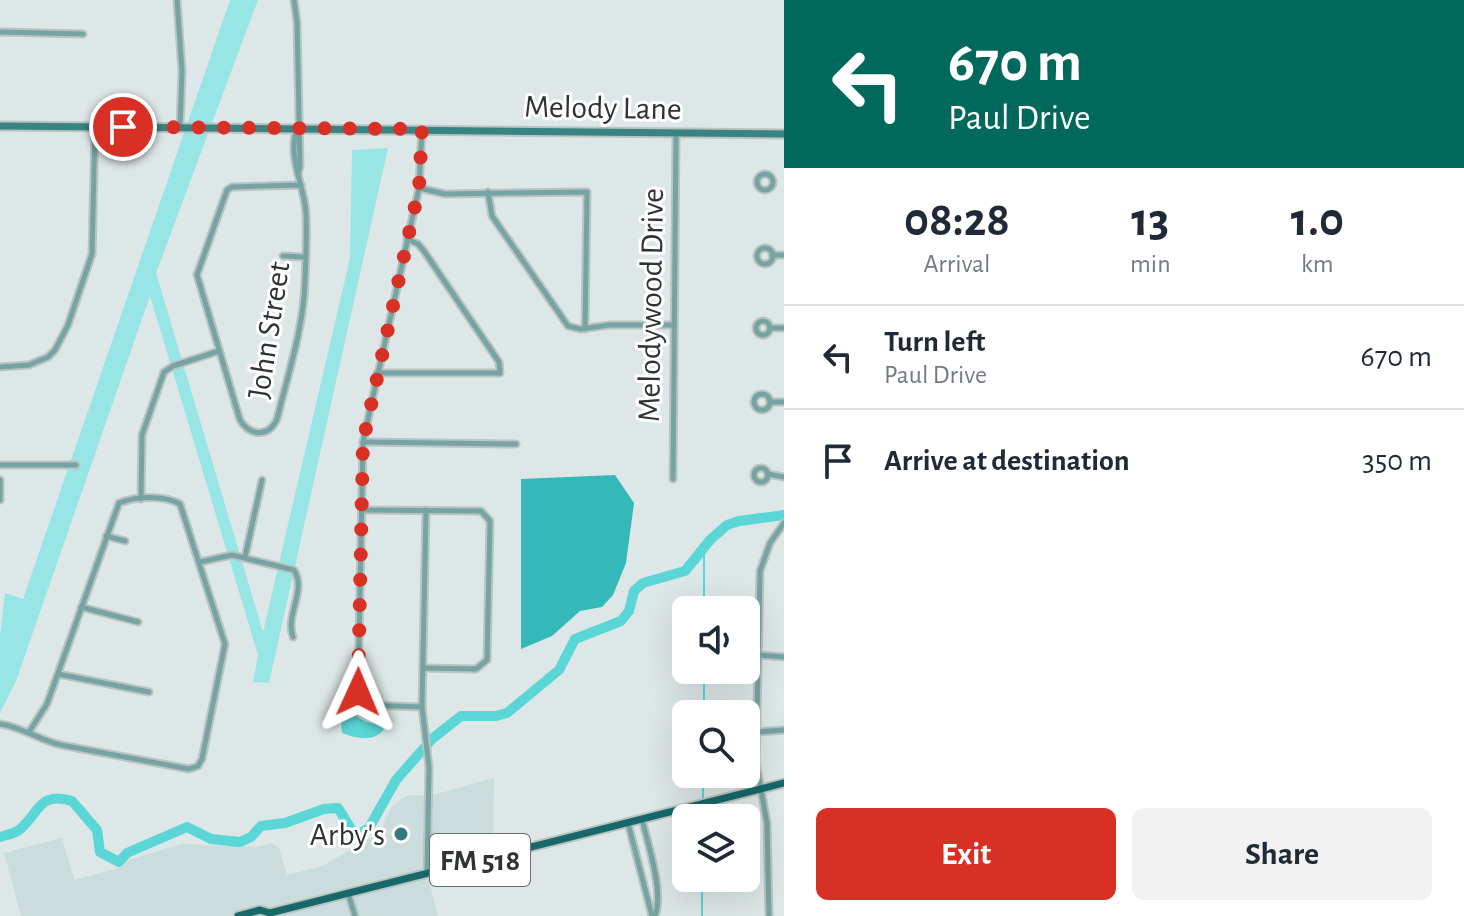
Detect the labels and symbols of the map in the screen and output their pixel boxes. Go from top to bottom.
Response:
street label: Melody Lane [524,91,682,125]
pin [89,93,157,161]
street label: Melodywood Drive [633,188,669,422]
street label: John Street [242,259,296,401]
position arrow [316,650,400,734]
place label: Arby's [310,819,385,851]
marker: Arby's [392,825,410,843]
road number: FM 518 [430,834,530,886]

